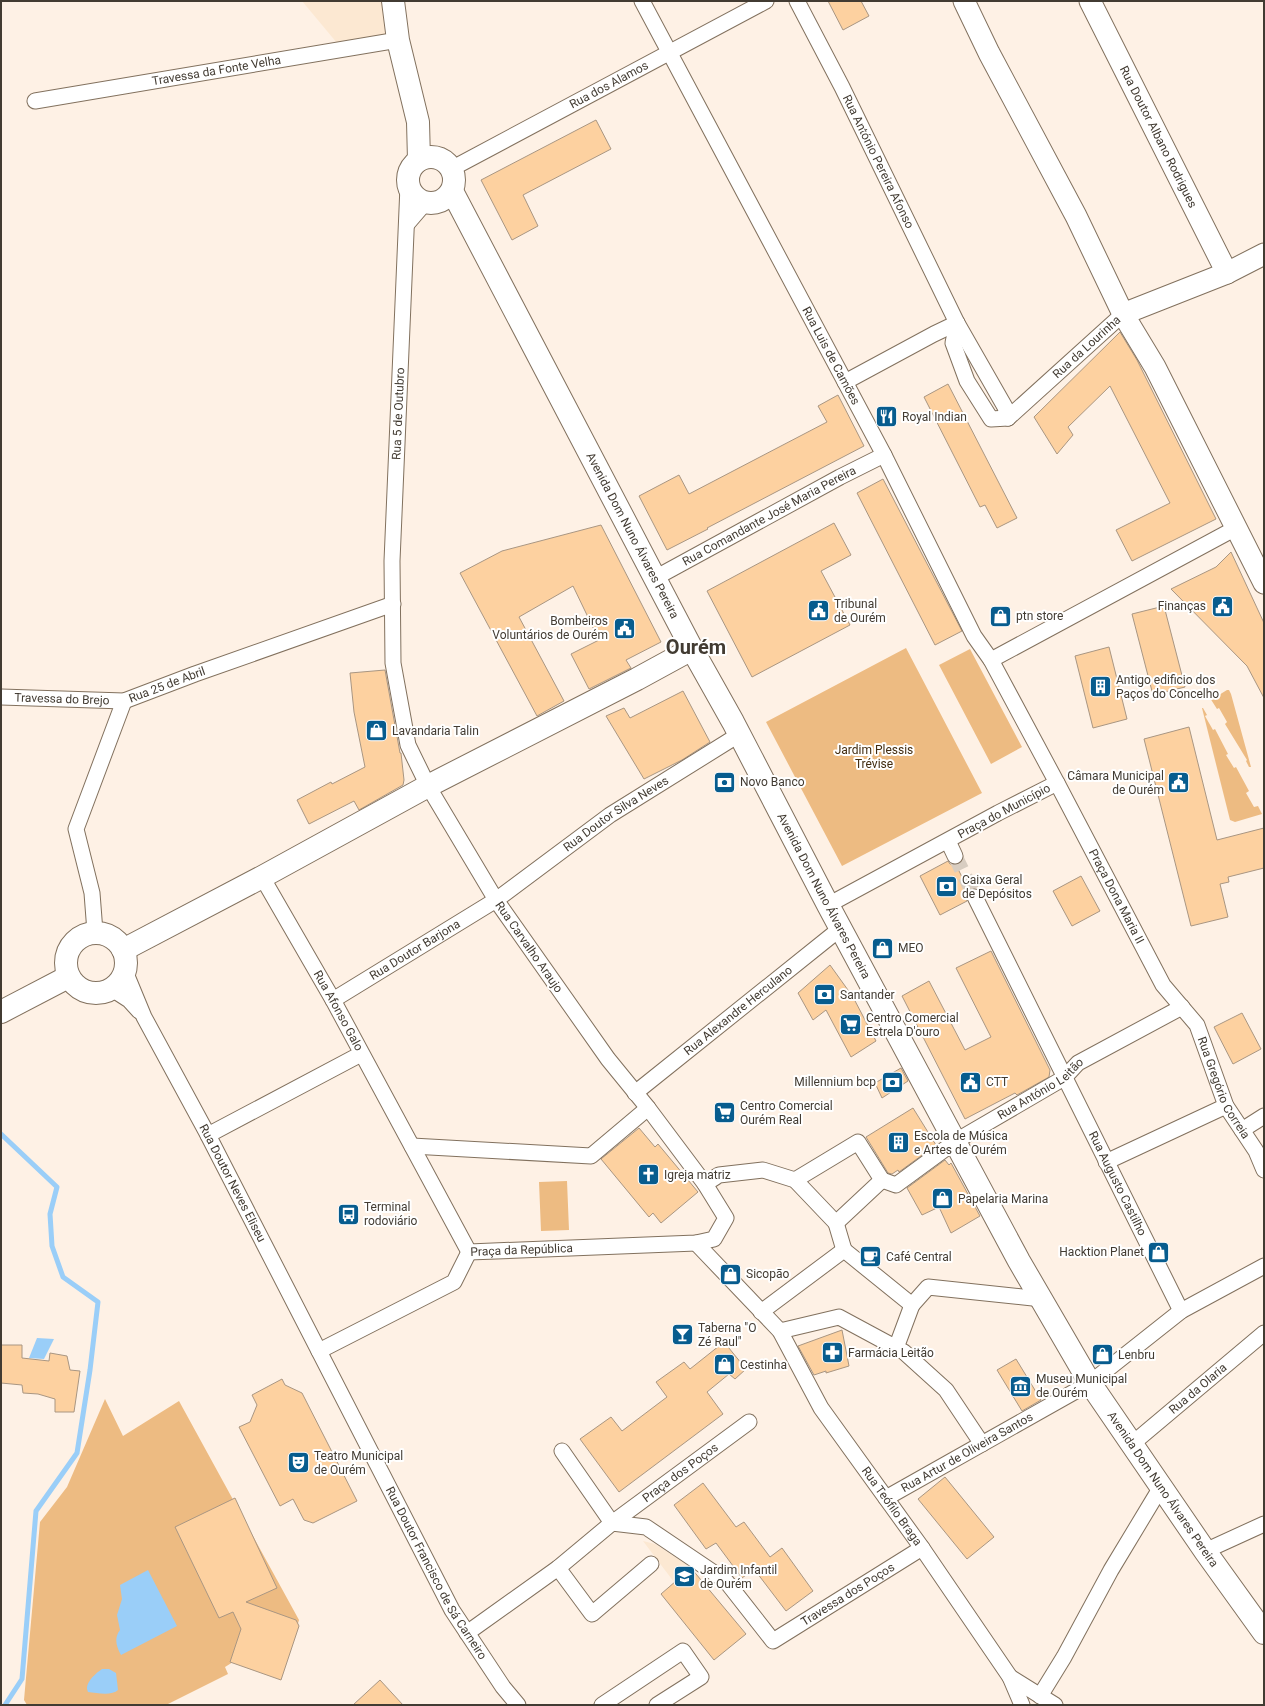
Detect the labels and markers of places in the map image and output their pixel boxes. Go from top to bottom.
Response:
restaurant icon: Royal Indian [873,404,899,430]
place label: Royal Indian [902,410,967,424]
public building icon: Finanças [1209,593,1235,619]
place label: Tribunal de Ourém [834,597,886,625]
public building icon: Tribunal de Ourém [805,598,831,624]
place label: Finanças [1158,599,1206,613]
shop icon: ptn store [987,603,1013,629]
place label: ptn store [1016,609,1063,623]
place label: Bombeiros Voluntários de Ourém [492,614,608,642]
public building icon: Bombeiros Voluntários de Ourém [611,615,637,641]
place label: Antigo edificio dos Paços do Concelho [1116,673,1219,701]
building icon: Antigo edificio dos Paços do Concelho [1088,674,1114,700]
shop icon: Lavandaria Talin [364,718,390,744]
place label: Lavandaria Talin [392,724,479,738]
bank icon: Novo Banco [712,769,738,795]
place label: Câmara Municipal de Ourém [1067,769,1164,797]
public building icon: Câmara Municipal de Ourém [1166,770,1192,796]
place label: Novo Banco [740,775,805,789]
place label: Caixa Geral de Depósitos [962,873,1032,901]
bank icon: Caixa Geral de Depósitos [933,874,959,900]
shop icon: MEO [869,935,895,961]
place label: MEO [898,941,924,955]
bank icon: Santander [812,982,838,1008]
place label: Santander [840,988,895,1002]
place label: Centro Comercial Estrela D'ouro [866,1011,959,1039]
supermarket icon: Centro Comercial Estrela D'ouro [838,1012,864,1038]
bank icon: Millennium bcp [879,1069,905,1095]
public building icon: CTT [957,1069,983,1095]
place label: Millennium bcp [794,1075,876,1089]
place label: CTT [986,1075,1008,1089]
place label: Centro Comercial Ourém Real [740,1099,833,1127]
supermarket icon: Centro Comercial Ourém Real [711,1100,737,1126]
place label: Escola de Música e Artes de Ourém [914,1129,1008,1157]
building icon: Escola de Música e Artes de Ourém [886,1130,912,1156]
church icon: Igreja matriz [636,1162,662,1188]
place label: Igreja matriz [664,1168,731,1182]
shop icon: Papelaria Marina [929,1186,955,1212]
place label: Papelaria Marina [958,1192,1048,1206]
place label: Terminal rodoviário [364,1200,418,1228]
bus stop icon: Terminal rodoviário [335,1201,361,1227]
shop icon: Hacktion Planet [1146,1239,1172,1265]
cafe icon: Café Central [857,1244,883,1270]
place label: Hacktion Planet [1059,1245,1144,1259]
place label: Café Central [886,1250,952,1264]
shop icon: Sicopāo [718,1261,744,1287]
place label: Sicopāo [746,1267,789,1281]
place label: Taberna "O Zé Raul" [698,1321,756,1349]
bar icon: Taberna "O Zé Raul" [669,1322,695,1348]
pharmacy icon: Farmácia Leitão [820,1340,846,1366]
shop icon: Lenbru [1089,1342,1115,1368]
place label: Farmácia Leitão [848,1346,934,1360]
place label: Lenbru [1118,1348,1155,1362]
shop icon: Cestinha [711,1352,737,1378]
place label: Cestinha [740,1358,787,1372]
place label: Museu Municipal de Ourém [1036,1372,1127,1400]
museum icon: Museu Municipal de Ourém [1007,1373,1033,1399]
place label: Teatro Municipal de Ourém [314,1449,403,1477]
theatre icon: Teatro Municipal de Ourém [285,1450,311,1476]
place label: Jardim Infantil de Ourém [700,1563,777,1591]
school or university icon: Jardim Infantil de Ourém [672,1564,698,1590]

